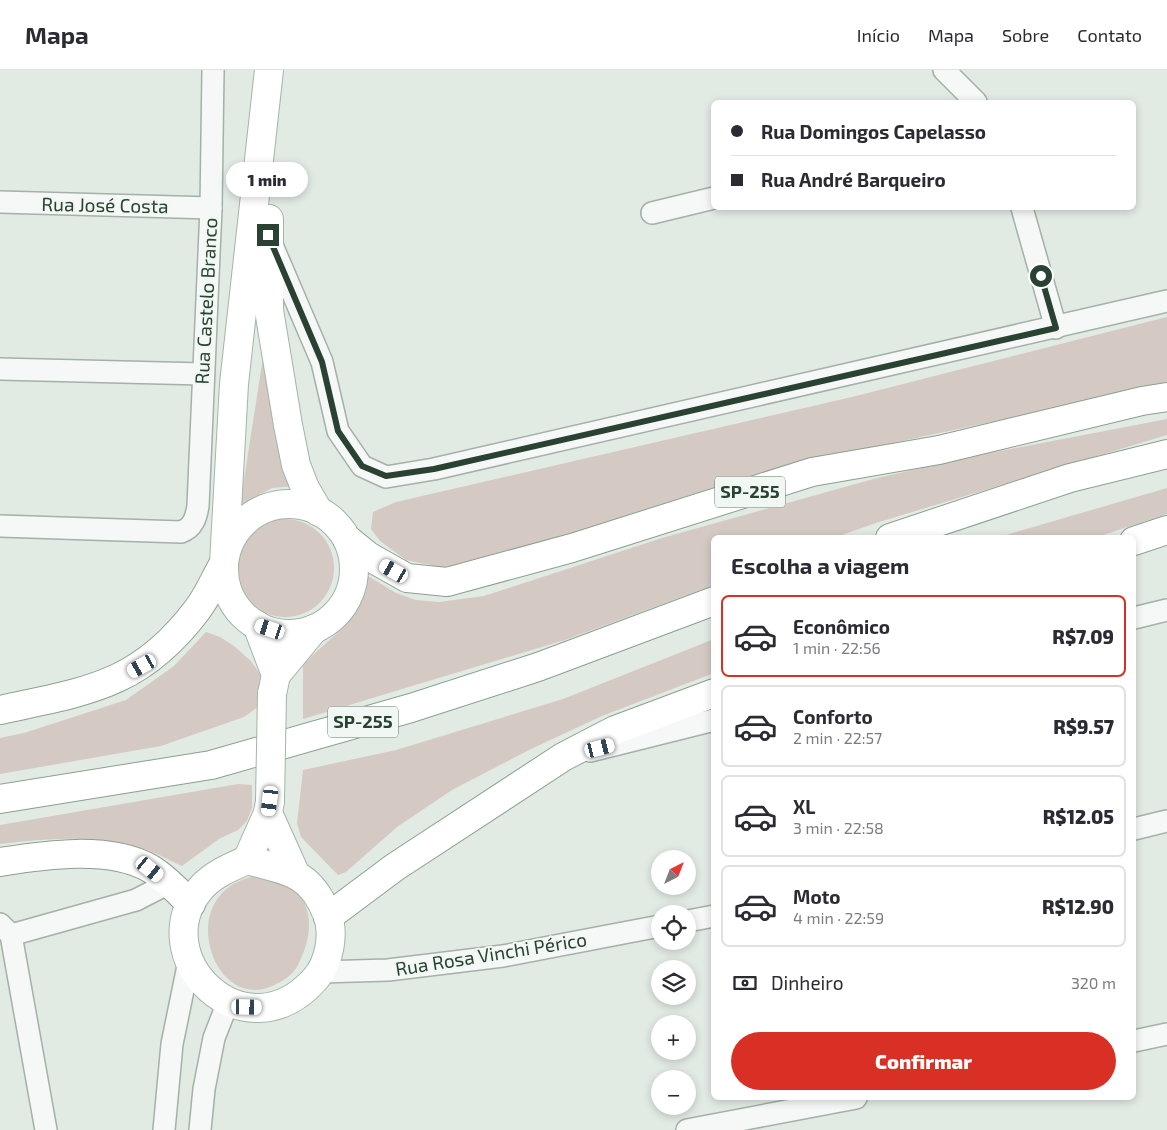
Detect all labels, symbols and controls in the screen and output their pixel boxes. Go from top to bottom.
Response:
text: Mapa [25,20,89,49]
text: Início [857,24,900,46]
text: Mapa [928,24,974,46]
text: Sobre [1002,24,1049,46]
text: Contato [1077,24,1142,46]
text: Rua Domingos Capelasso [761,120,986,143]
callout: 1 min [227,162,309,198]
text: Rua André Barqueiro [761,168,946,191]
text: 1 min [247,170,287,189]
street label: Rua José Costa [41,192,169,217]
street label: Rua Castelo Branco [190,217,221,385]
route end [257,224,279,246]
route start [1030,265,1052,287]
road number: SP-255 [715,477,785,508]
text: Escolha a viagem [731,552,909,578]
car [377,557,410,585]
icon: car [733,614,778,659]
text: Econômico [793,615,890,638]
car [253,617,286,641]
text: R$7.09 [1052,625,1114,648]
text: 1 min · 22:56 [793,638,881,657]
car [125,652,158,680]
icon: car [733,704,778,749]
text: Conforto [793,705,873,728]
road number: SP-255 [328,706,398,738]
text: R$9.57 [1053,715,1114,738]
text: 2 min · 22:57 [793,728,882,747]
car [583,737,616,759]
car [260,785,279,817]
icon: car [733,794,778,839]
text: XL [793,795,815,818]
text: R$12.05 [1043,805,1114,828]
text: 3 min · 22:58 [793,818,884,837]
north arrow [651,850,696,895]
map controls [651,850,696,1115]
car [133,854,166,884]
icon: car [733,884,778,929]
text: Moto [793,885,841,908]
text: R$12.90 [1042,895,1114,918]
button: locate [651,905,696,950]
text: 4 min · 22:59 [793,908,884,927]
street label: Rua Rosa Vinchi Périco [393,927,588,980]
button: layers [651,960,696,1005]
icon: cash [731,969,759,997]
text: Dinheiro [771,971,844,994]
text: 320 m [1071,973,1116,992]
car [231,999,262,1015]
button: + [651,1015,696,1060]
button: Confirmar [731,1032,1116,1090]
button: − [651,1070,696,1115]

